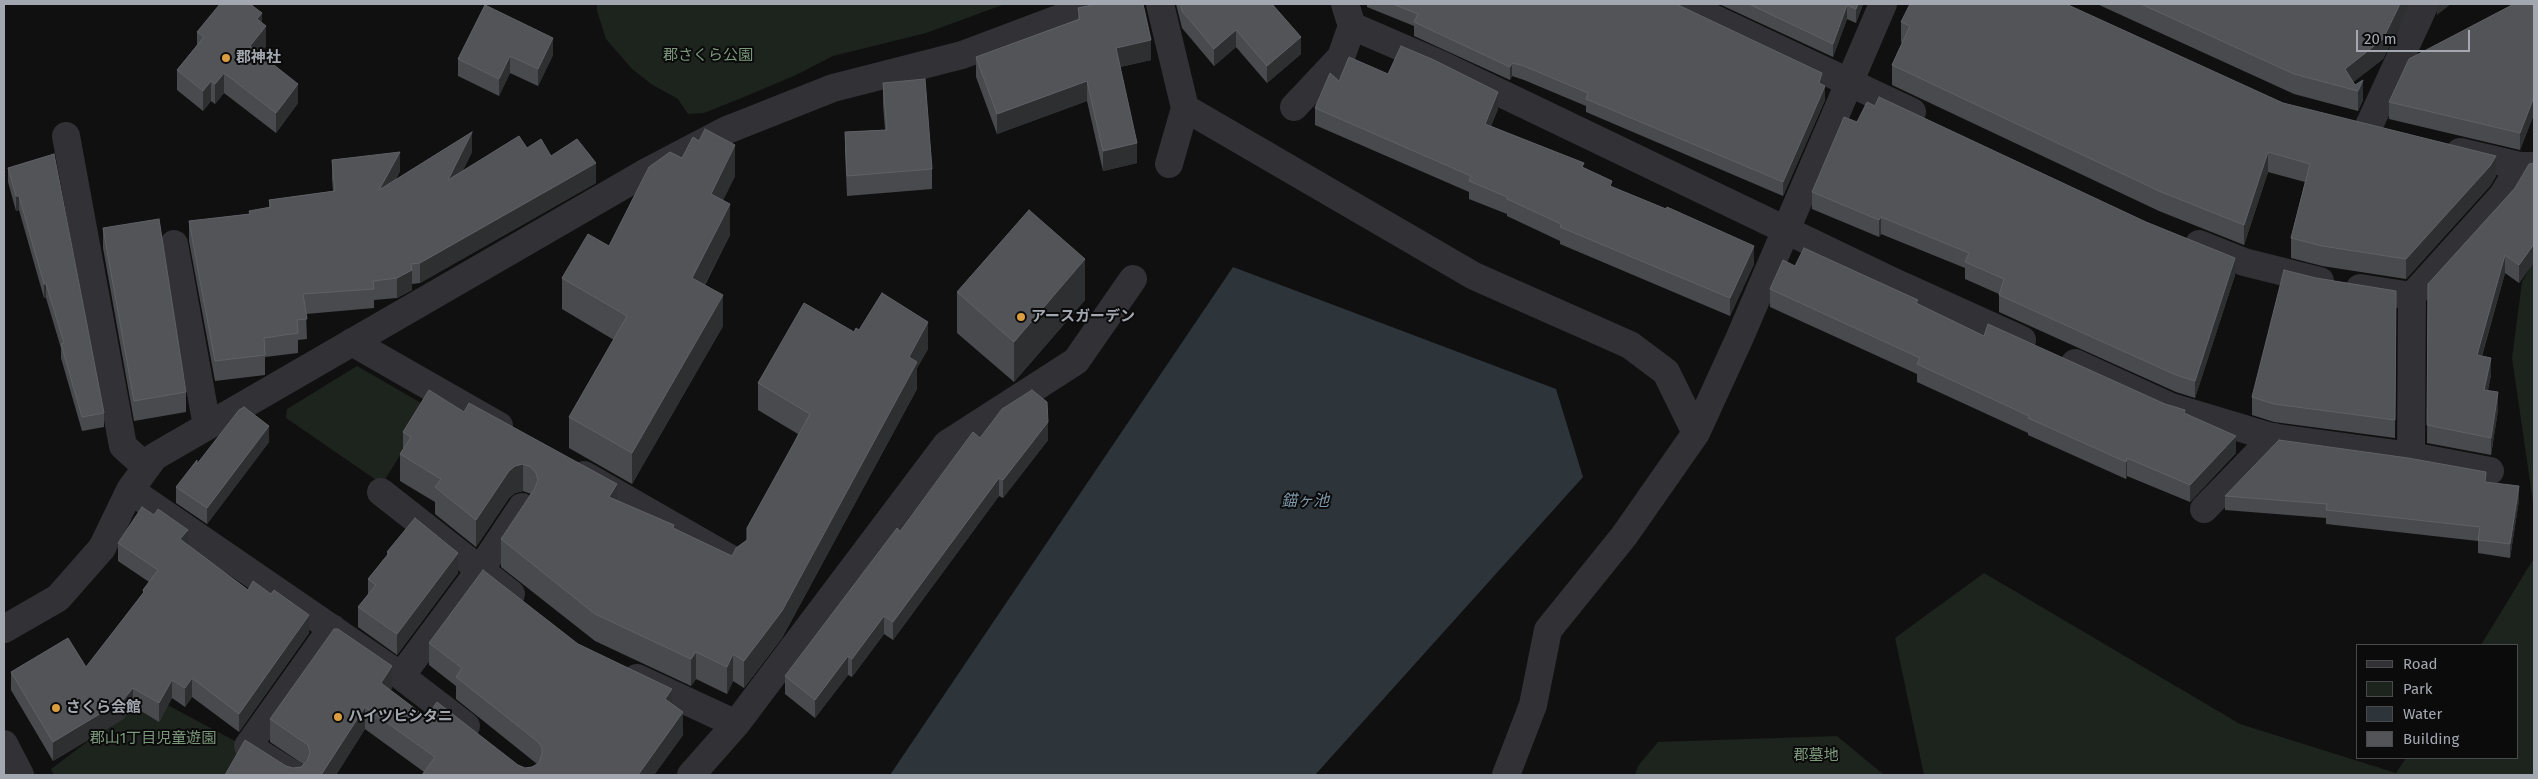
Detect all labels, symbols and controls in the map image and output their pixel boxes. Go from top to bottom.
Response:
scale bar [2358,20,2472,52]
text: 20 m [2364,30,2397,48]
park label: 郡さくら公園 [663,47,753,65]
place label: 郡神社 [236,49,281,67]
marker: 郡神社 [220,52,232,64]
place label: アースガーデン [1031,308,1135,326]
marker: アースガーデン [1015,311,1027,323]
water label: 錨ヶ池 [1281,492,1329,512]
legend [2356,644,2518,759]
text: Road [2403,655,2438,673]
text: Park [2403,680,2433,698]
place label: さくら会館 [66,699,141,717]
marker: さくら会館 [50,702,62,714]
text: Water [2403,705,2442,723]
place label: ハイツヒシタニ [348,708,453,726]
marker: ハイツヒシタニ [332,711,344,723]
park label: 郡山1丁目児童遊園 [90,730,216,748]
text: Building [2403,730,2459,748]
park label: 郡墓地 [1794,747,1838,765]

